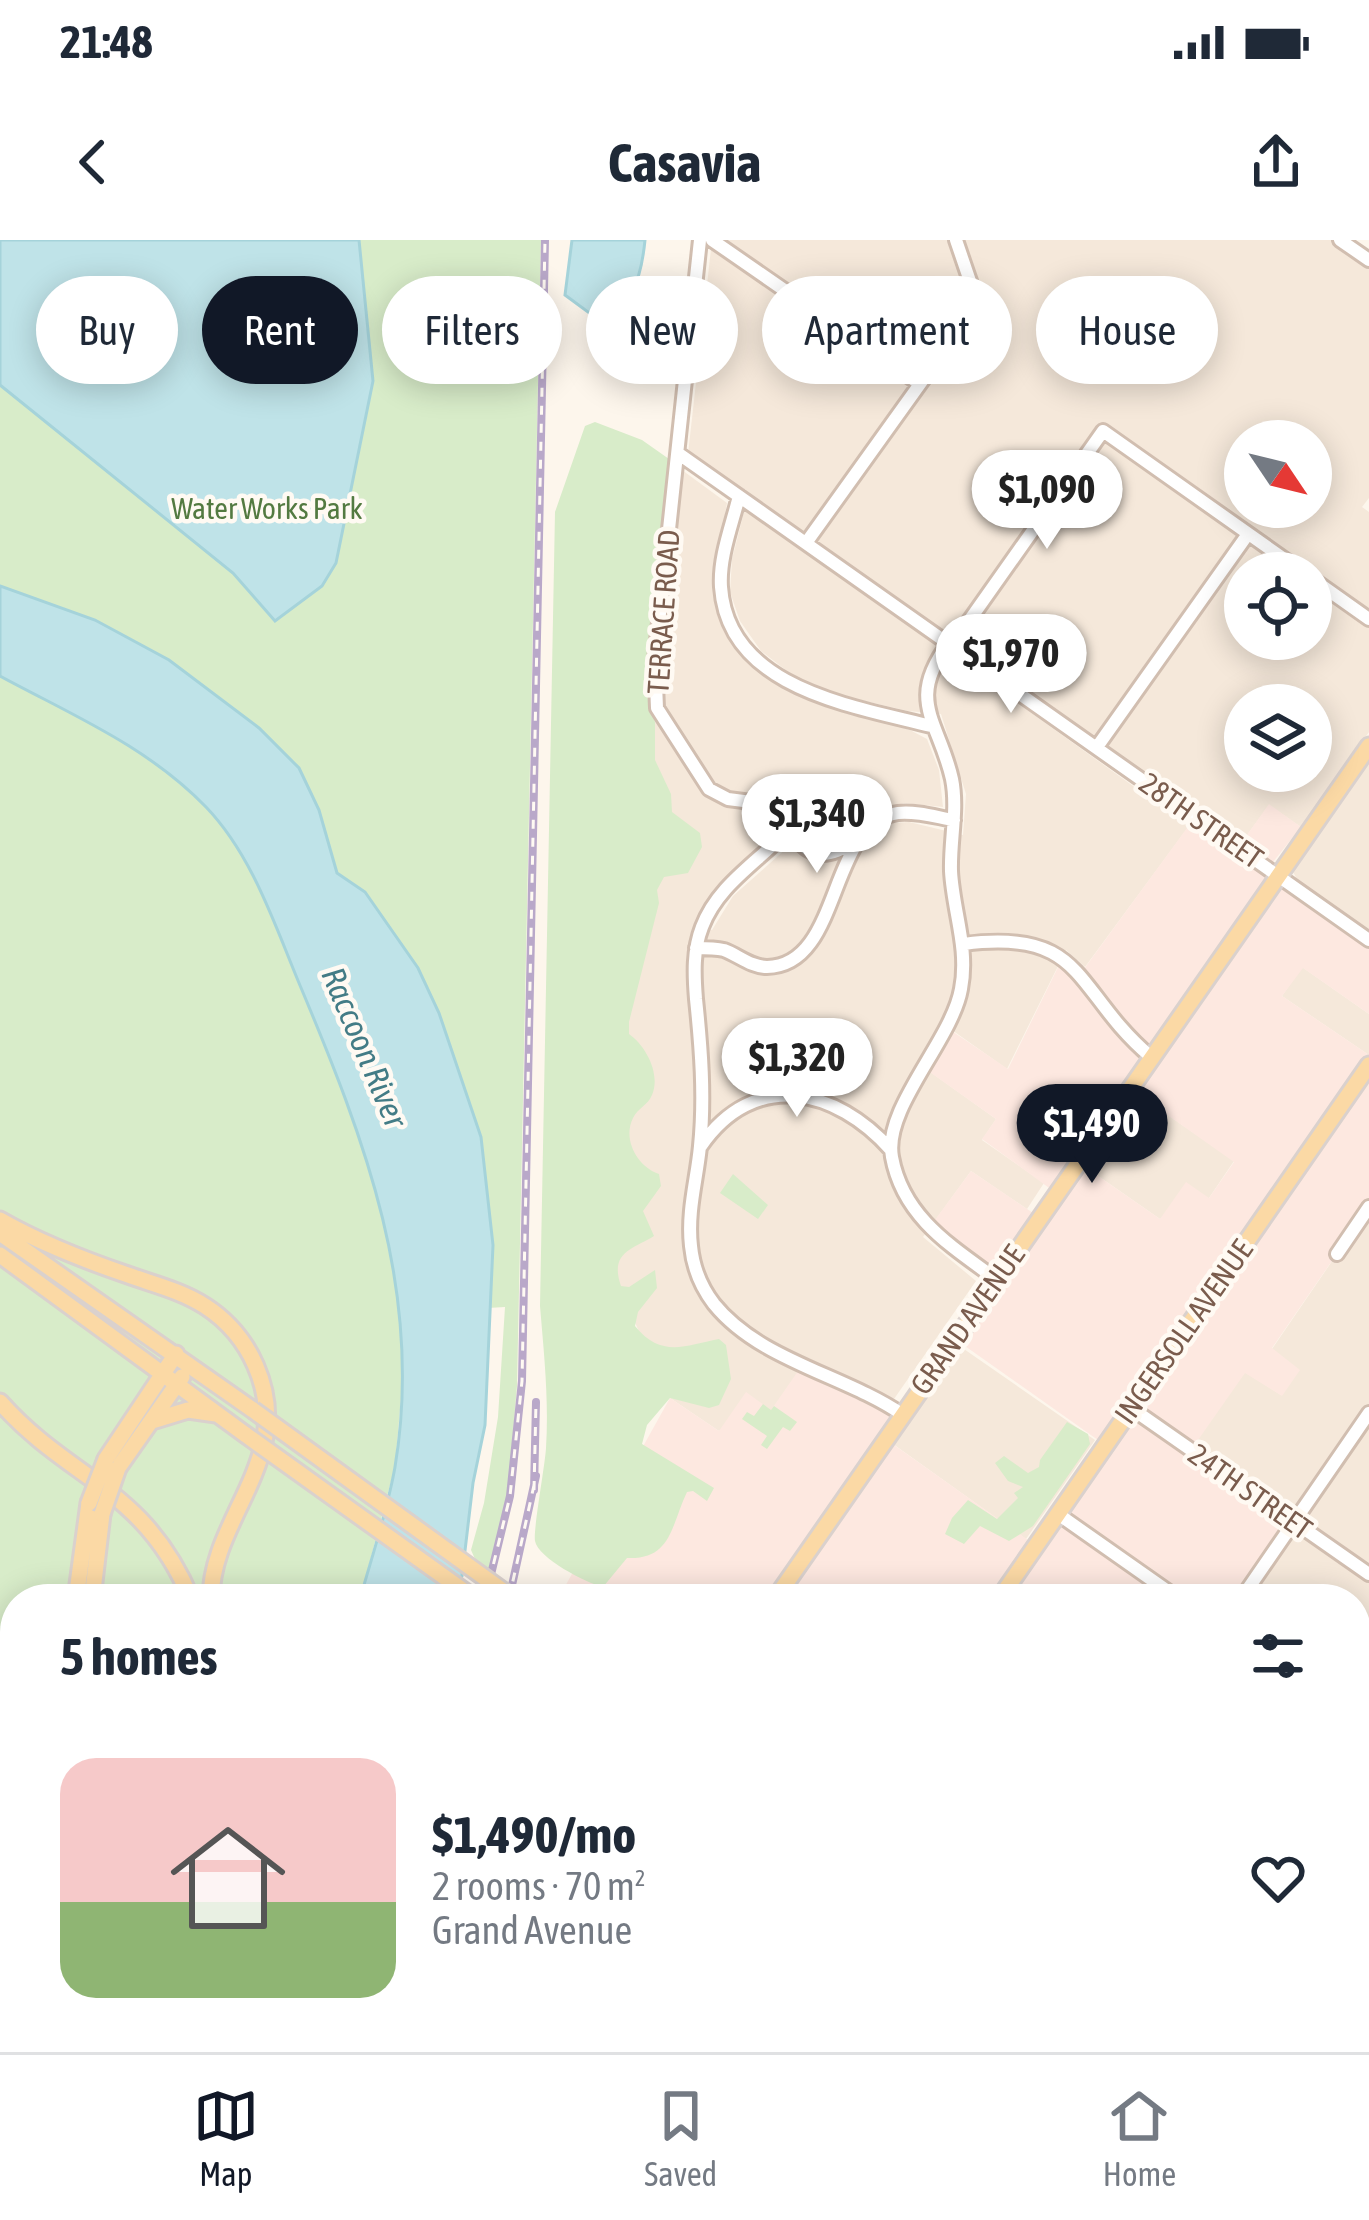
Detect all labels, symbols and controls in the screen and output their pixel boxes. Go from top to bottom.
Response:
text: 21:48 [60,16,153,68]
icon: back [60,129,126,195]
icon: share [1243,129,1309,195]
text: Casavia [608,132,761,193]
chip: Buy [36,276,178,384]
chip: Rent [202,276,358,384]
chip: Filters [382,276,562,384]
chip: New [586,276,738,384]
chip: Apartment [762,276,1012,384]
chip: House [1036,276,1218,384]
north arrow [1224,420,1332,528]
map controls [1224,420,1332,792]
pin: $1,090 [949,450,1145,552]
text: $1,090 [999,467,1095,511]
park label: Water Works Park [171,491,363,525]
street label: TERRACE ROAD [640,529,686,695]
button: locate [1224,552,1332,660]
pin: $1,970 [913,614,1109,716]
text: $1,970 [963,631,1059,675]
button: layers [1224,684,1332,792]
street label: 28TH STREET [1133,765,1270,875]
pin: $1,340 [719,774,915,876]
text: $1,340 [769,791,865,835]
water label: Raccoon River [314,961,416,1134]
pin: $1,320 [699,1018,895,1120]
text: $1,320 [749,1035,845,1079]
pin: $1,490 [994,1084,1190,1186]
text: $1,490 [1044,1101,1140,1145]
street label: INGERSOLL AVENUE [1107,1233,1259,1430]
street label: GRAND AVENUE [903,1238,1031,1400]
street label: 24TH STREET [1182,1436,1319,1546]
icon: filters [1245,1623,1311,1689]
text: 5 homes [60,1627,218,1686]
text: $1,490/mo [432,1805,636,1864]
icon: home [156,1806,300,1950]
icon: heart [1245,1845,1311,1911]
text: 2 rooms · 70 m² [432,1864,646,1908]
text: Grand Avenue [432,1908,632,1952]
tab: Map [193,2083,259,2193]
tab: Saved [644,2083,717,2193]
tab: Home [1103,2083,1176,2193]

